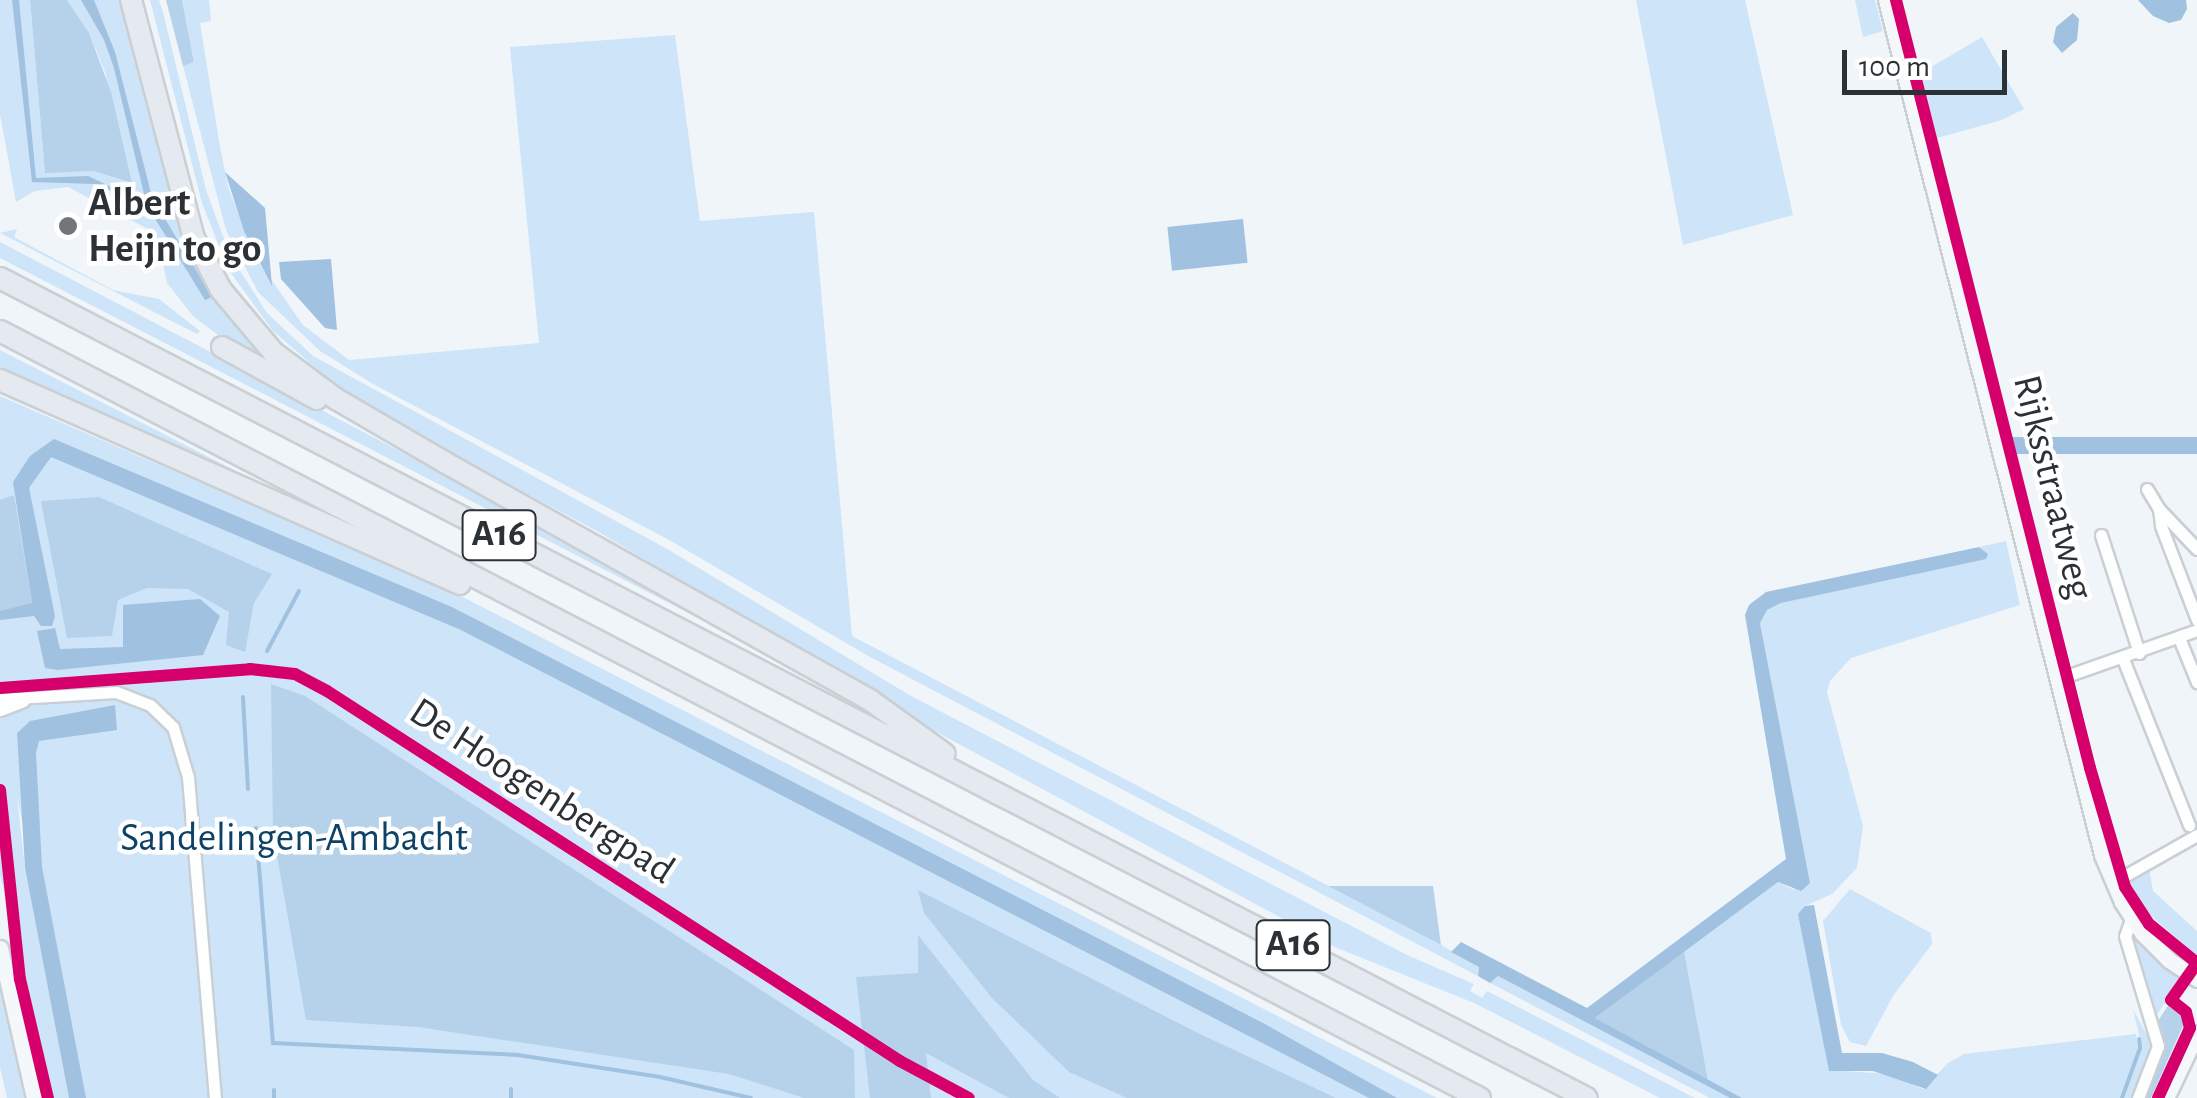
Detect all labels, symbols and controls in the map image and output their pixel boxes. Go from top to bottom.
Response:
scale bar [1847,30,2012,92]
text: 100 m [1859,52,1930,82]
place label: Albert Heijn to go [88,179,262,273]
marker: Albert Heijn to go [57,215,79,237]
street label: Rijksstraatweg [2002,370,2104,604]
road number: A16 [462,502,536,568]
street label: De Hoogenbergpad [401,687,683,895]
park label: Sandelingen-Ambacht [120,814,468,862]
road number: A16 [1256,912,1330,978]

